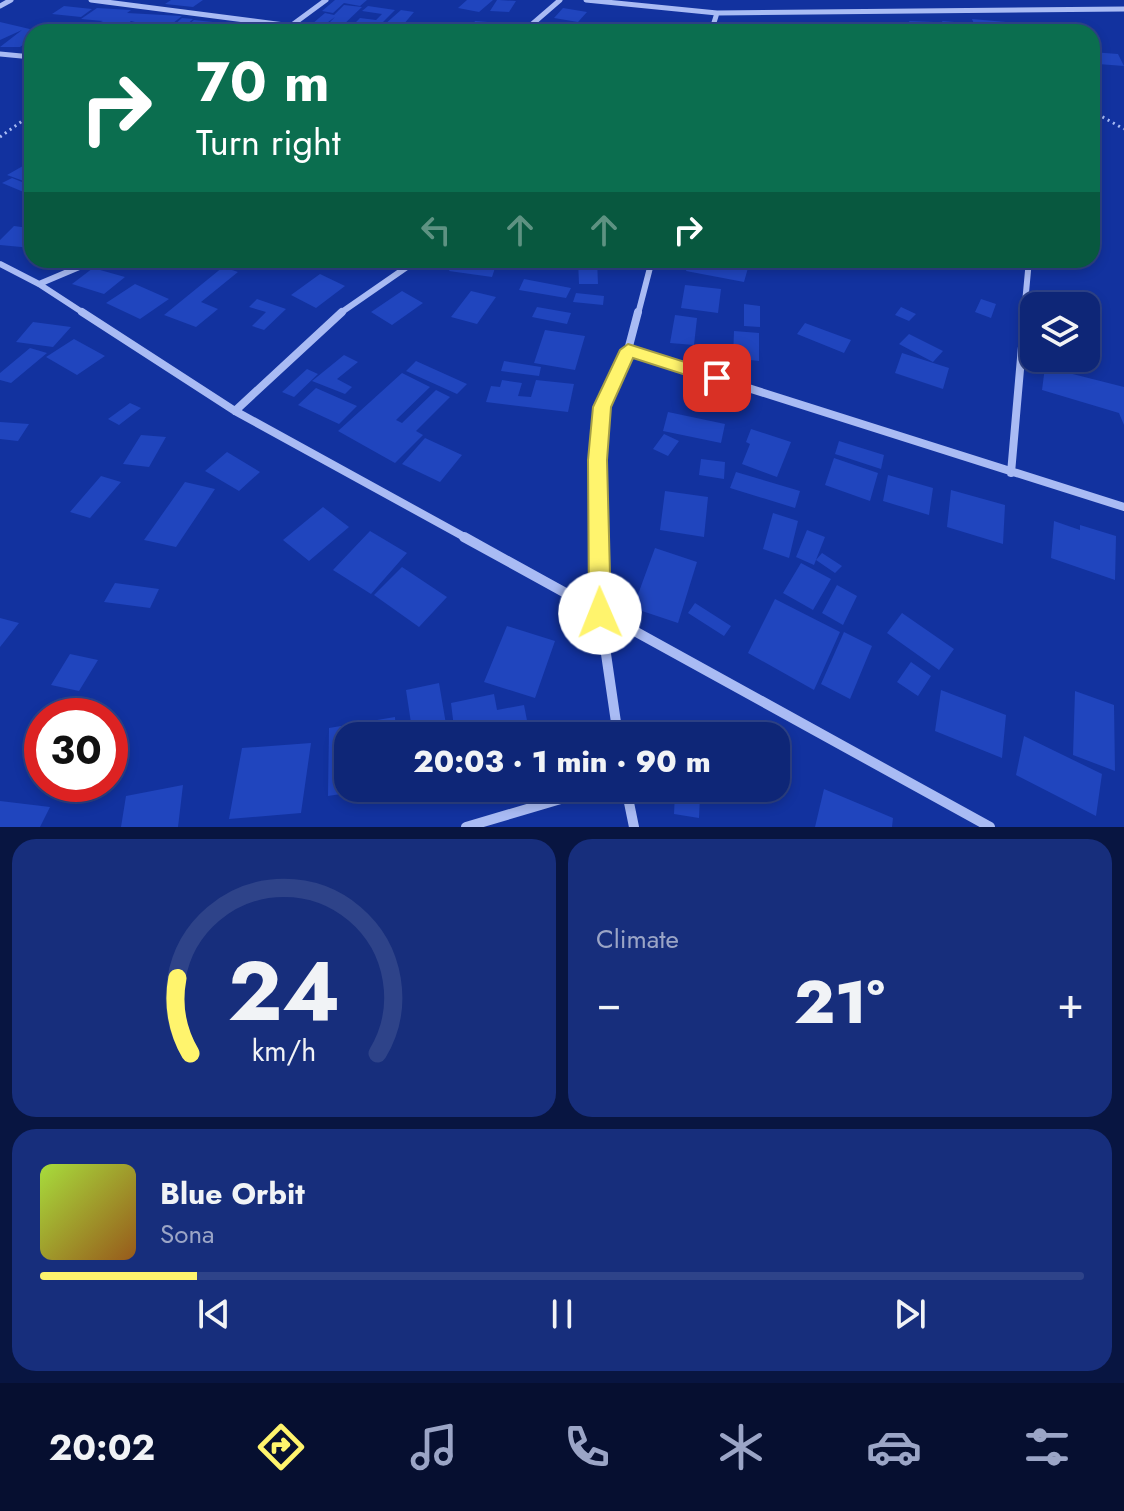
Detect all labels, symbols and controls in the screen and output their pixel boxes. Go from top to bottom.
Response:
text: 70 m [196,41,330,122]
icon: right [64,56,168,160]
text: Turn right [196,116,341,168]
icon: left [414,208,458,252]
icon: ahead [498,208,542,252]
icon: ahead [582,208,626,252]
icon: right [666,208,710,252]
map controls [1020,292,1100,372]
button: layers [1020,292,1100,372]
pin [683,344,751,412]
icon: arrive [695,356,739,400]
position arrow [558,571,642,655]
speed limit sign: 30 [24,698,128,802]
text: 20:03 · 1 min · 90 m [413,740,711,783]
text: Climate [596,920,679,958]
text: 24 [228,931,340,1051]
text: 21° [794,959,885,1046]
text: − [596,971,622,1035]
text: + [1057,971,1084,1035]
text: km/h [252,1030,316,1072]
text: Blue Orbit [160,1172,305,1215]
text: Sona [160,1215,215,1253]
icon: previous [192,1292,236,1336]
icon: pause [540,1292,584,1336]
icon: next [888,1292,932,1336]
icon: directions [253,1419,309,1475]
icon: music [406,1419,462,1475]
icon: phone [559,1419,615,1475]
icon: climate [713,1419,769,1475]
icon: car [866,1419,922,1475]
icon: filters [1019,1419,1075,1475]
text: 20:02 [49,1421,155,1473]

